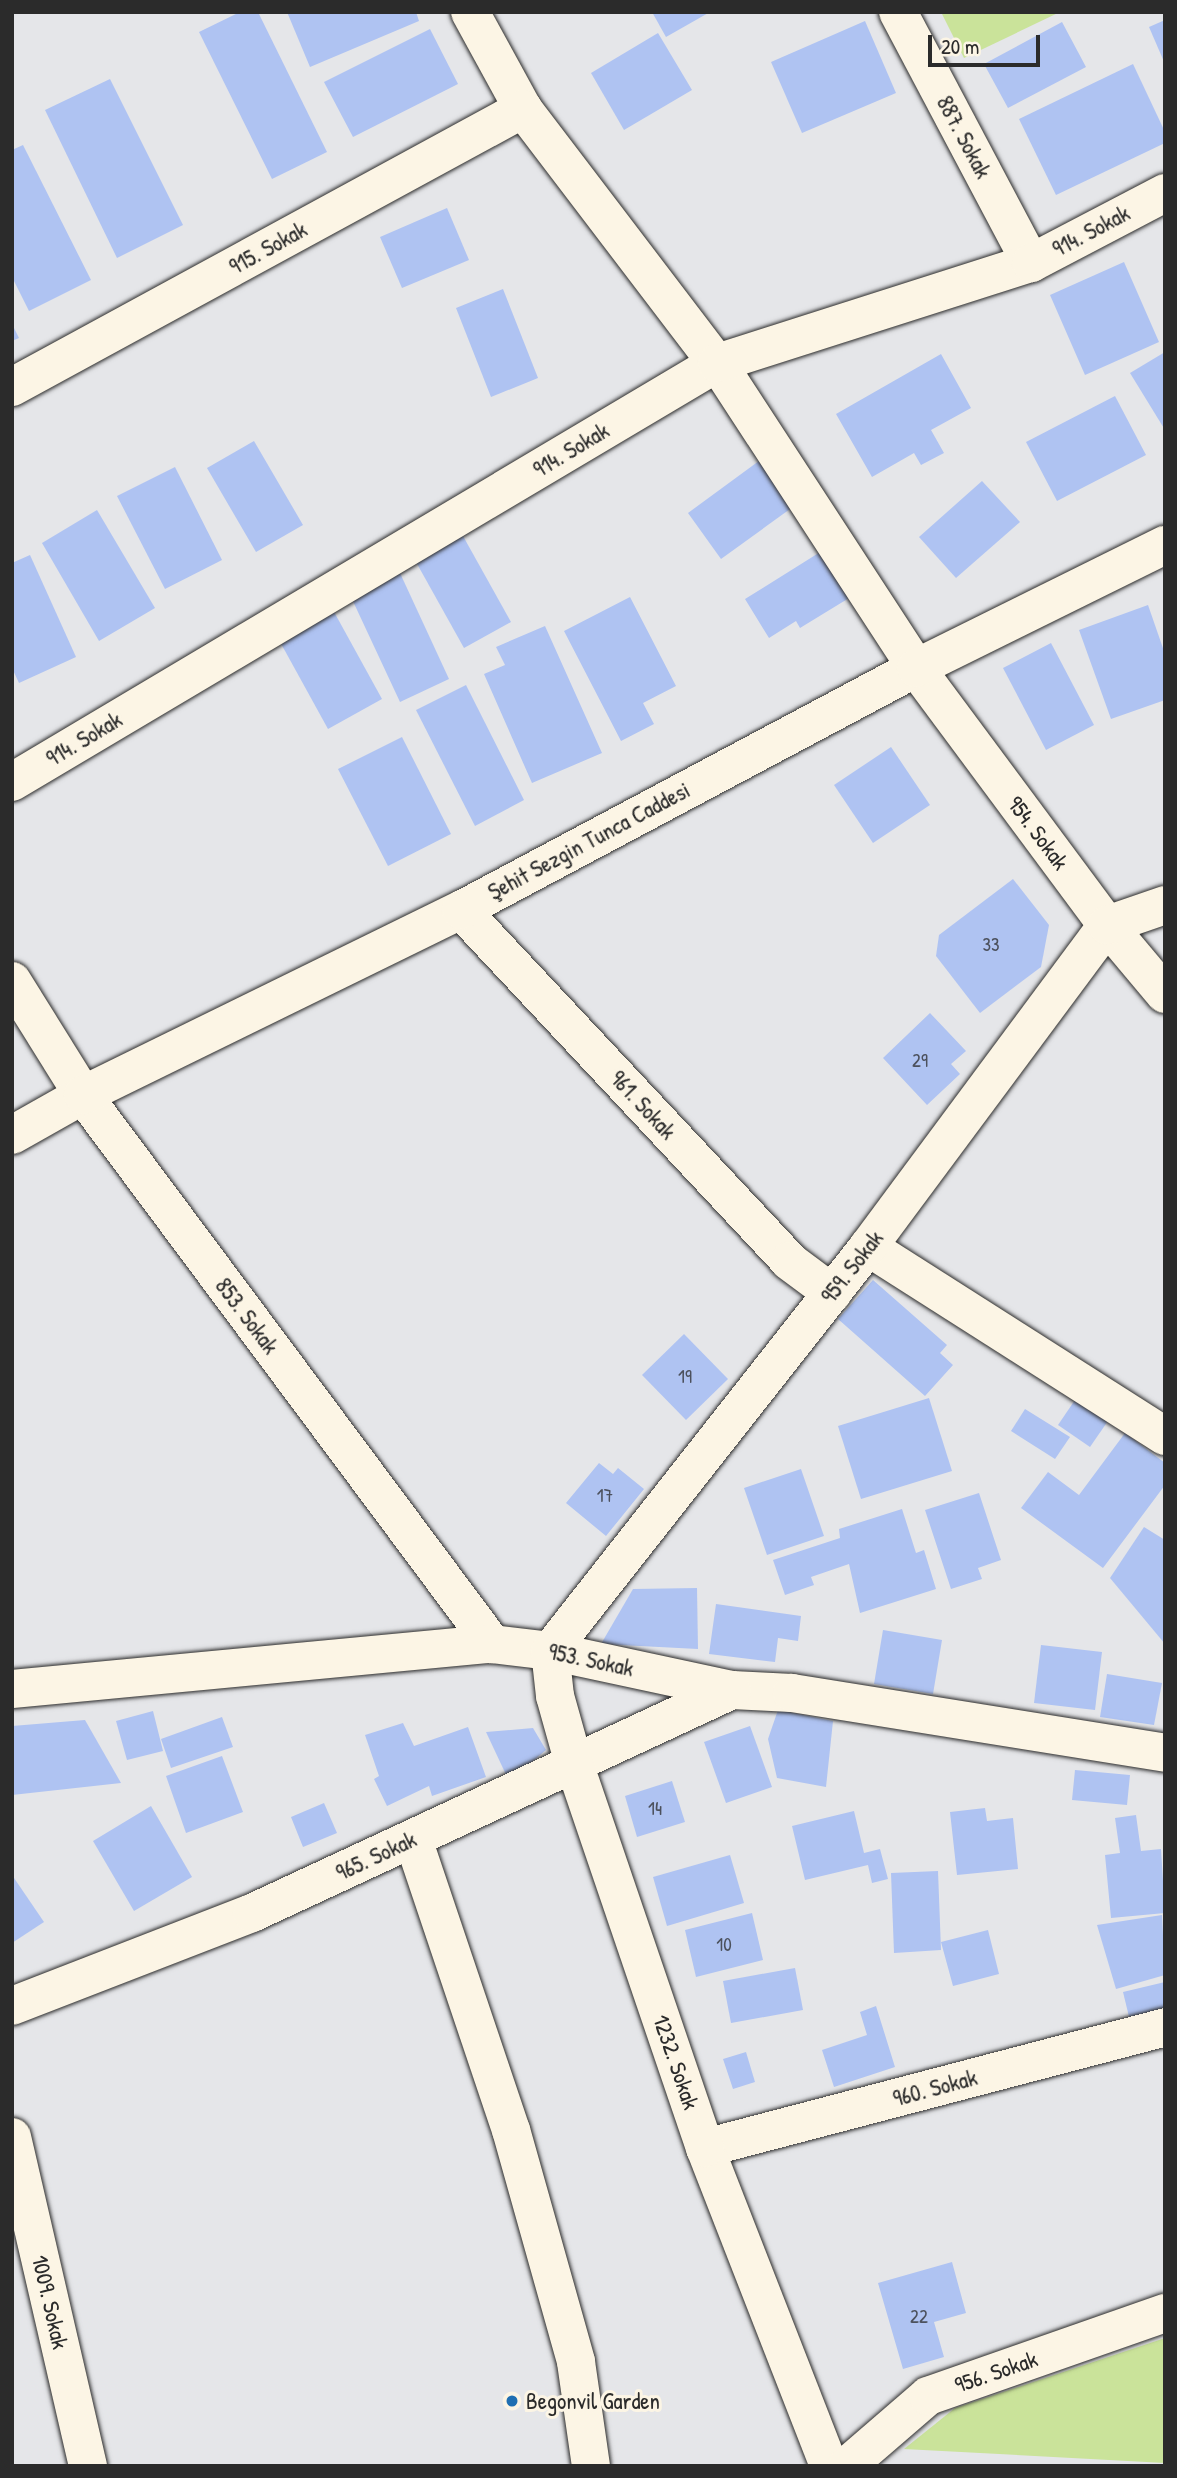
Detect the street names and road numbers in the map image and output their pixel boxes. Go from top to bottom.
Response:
street label: 887. Sokak [931,91,997,183]
street label: 914. Sokak [1048,199,1134,263]
street label: 915. Sokak [224,215,312,281]
street label: 914. Sokak [528,417,614,483]
street label: 914. Sokak [41,706,127,772]
street label: Şehit Sezgin Tunca Caddesi [483,776,695,906]
street label: 954. Sokak [1001,791,1075,875]
street label: 961. Sokak [604,1065,682,1145]
street label: 959. Sokak [815,1225,889,1309]
street label: 853. Sokak [209,1273,285,1359]
street label: 953. Sokak [546,1637,636,1683]
street label: 965. Sokak [331,1825,421,1887]
street label: 1232. Sokak [647,2011,705,2113]
street label: 960. Sokak [890,2064,980,2112]
street label: 1009. Sokak [26,2252,74,2352]
street label: 956. Sokak [951,2345,1041,2399]

